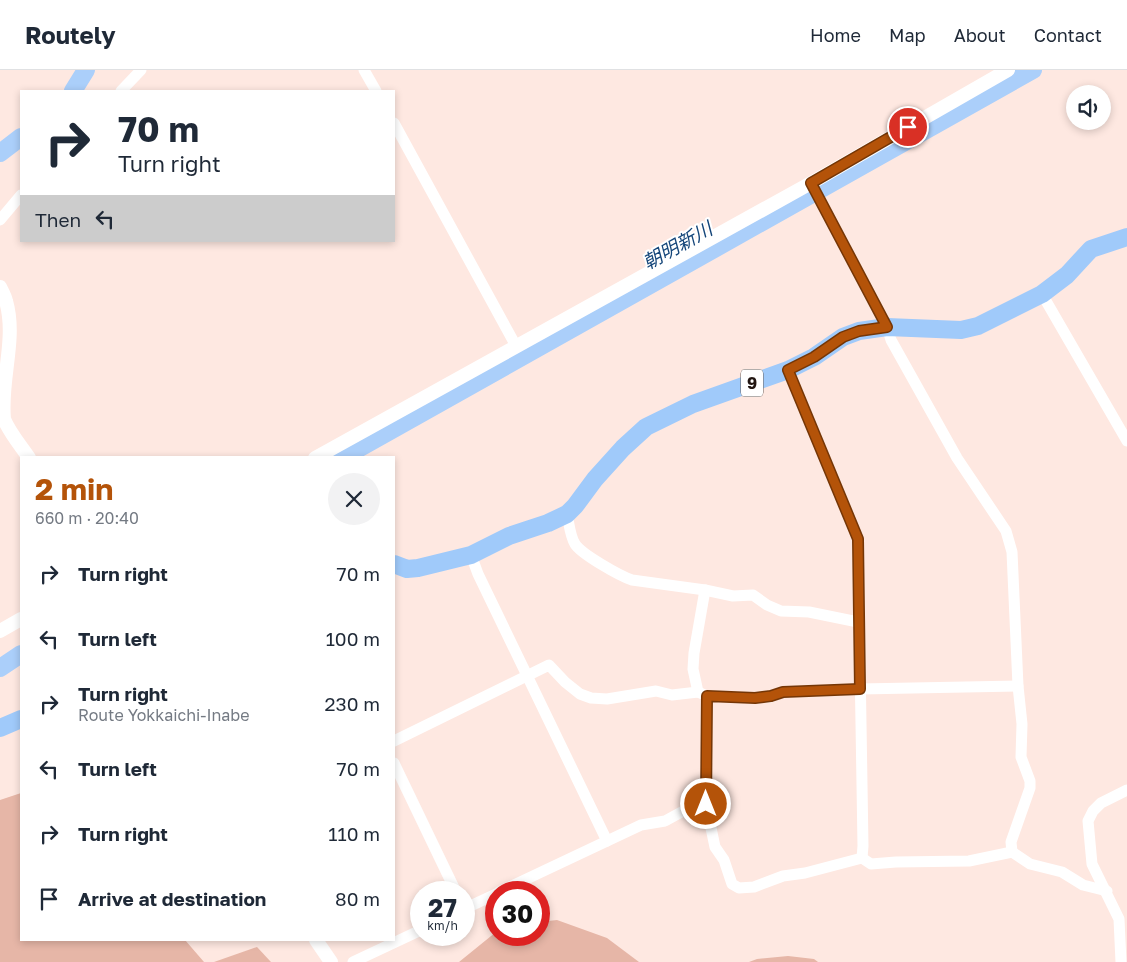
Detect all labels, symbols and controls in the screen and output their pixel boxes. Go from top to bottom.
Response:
text: Routely [25,20,116,49]
text: Home [810,24,861,46]
text: Map [889,24,926,46]
text: About [954,24,1006,46]
text: Contact [1034,24,1102,46]
map controls [1066,85,1111,130]
button: sound [1066,85,1111,130]
pin [887,106,929,148]
text: 70 m [118,108,199,150]
icon: right [35,110,100,175]
icon: arrive [894,113,922,141]
text: Turn right [118,150,221,177]
icon: left [91,205,119,233]
text: Then [35,208,81,231]
water label: 朝明新川 [638,216,718,273]
road number: 9 [741,370,763,396]
text: 2 min [35,471,113,507]
button: close [328,473,380,525]
text: 660 m · 20:40 [35,508,139,528]
icon: right [35,560,63,588]
text: Turn right [78,562,168,585]
text: 70 m [337,562,380,585]
icon: left [35,625,63,653]
text: Turn left [78,627,157,650]
text: 100 m [326,627,380,650]
text: Turn right [78,682,168,705]
icon: right [35,690,63,718]
text: 230 m [325,692,380,715]
text: Route Yokkaichi-Inabe [78,705,249,725]
icon: left [35,755,63,783]
text: Turn left [78,757,157,780]
text: 70 m [337,757,380,780]
position arrow [679,777,731,829]
icon: right [35,820,63,848]
text: Turn right [78,822,168,845]
text: 110 m [328,822,380,845]
speed limit sign: 30 [485,881,550,946]
icon: arrive [35,885,63,913]
text: Arrive at destination [78,887,266,910]
text: 80 m [335,887,380,910]
text: 27 [428,892,457,923]
text: km/h [427,918,458,933]

